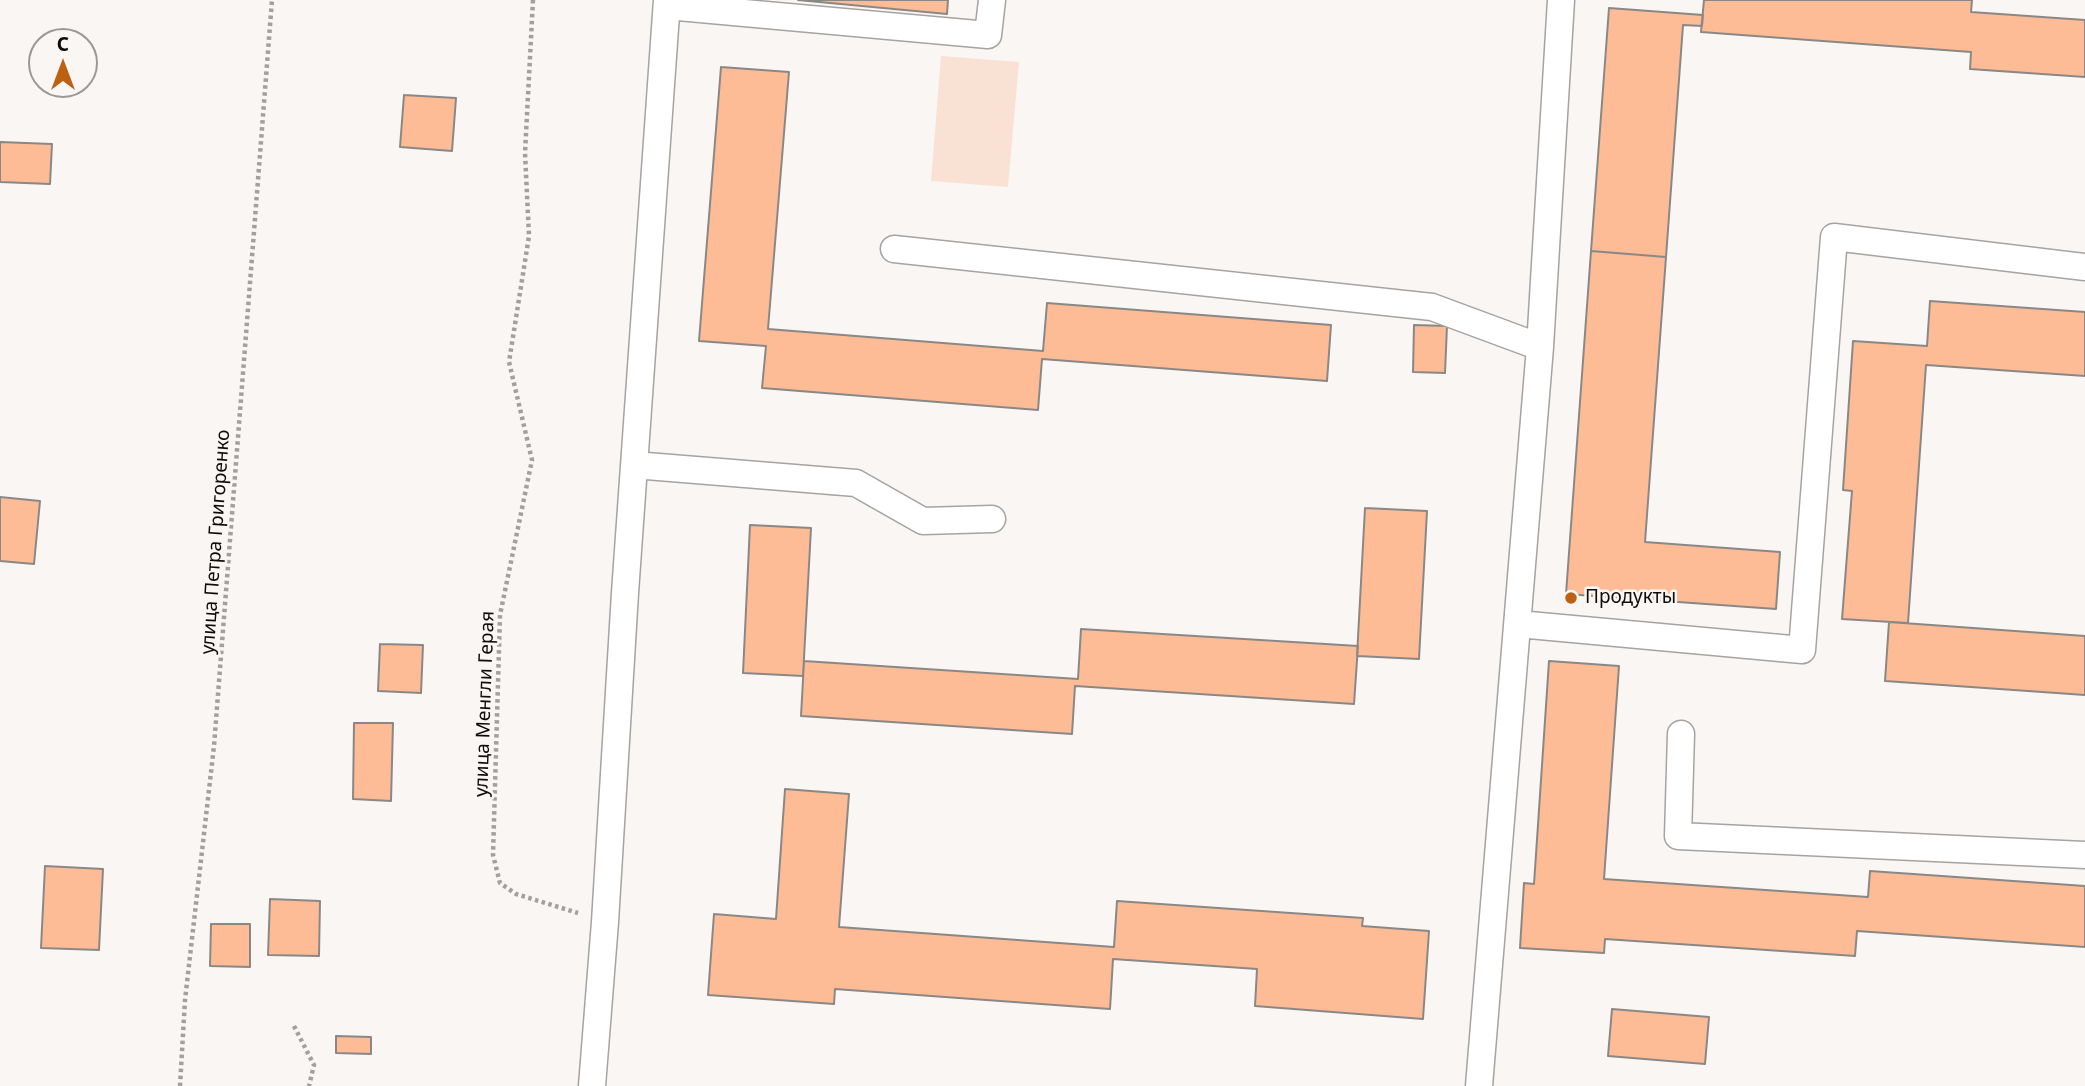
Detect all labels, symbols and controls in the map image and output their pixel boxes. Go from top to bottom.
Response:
north arrow [28,28,98,98]
text: С [57,31,69,57]
street label: улица Петра Григоренко [197,429,235,655]
place label: Продукты [1585,587,1676,609]
marker: Продукты [1563,590,1579,606]
street label: улица Менгли Герая [470,611,500,797]

